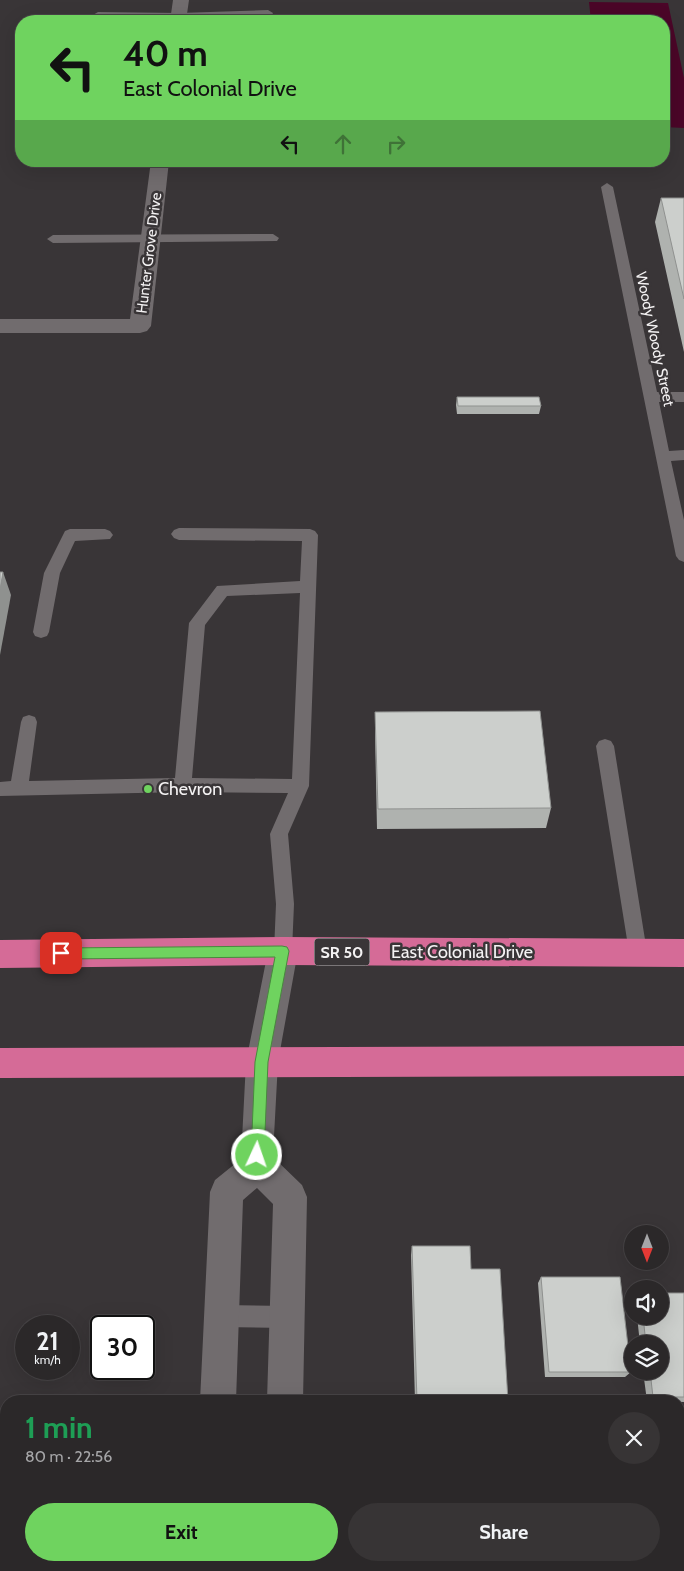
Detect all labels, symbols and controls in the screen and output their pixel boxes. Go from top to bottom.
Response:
text: 40 m [123,32,208,75]
icon: left [40,35,105,100]
text: East Colonial Drive [123,75,297,102]
icon: left [276,130,304,158]
icon: ahead [329,130,357,158]
icon: right [382,130,410,158]
street label: Hunter Grove Drive [133,191,165,315]
street label: Woody Woody Street [632,270,678,408]
place label: Chevron [158,778,222,800]
marker: Chevron [142,783,154,795]
pin [40,932,82,974]
icon: arrive [47,939,75,967]
road number: SR 50 [314,939,370,966]
street label: East Colonial Drive [391,941,533,963]
position arrow [230,1128,282,1180]
north arrow [624,1225,669,1270]
map controls [624,1225,669,1380]
button: sound [624,1280,669,1325]
speed limit sign: 30 [90,1315,155,1380]
text: 21 [36,1326,59,1356]
button: layers [624,1335,669,1380]
text: km/h [34,1352,61,1367]
text: 1 min [25,1409,93,1446]
button: close [608,1412,660,1464]
text: 80 m · 22:56 [25,1447,112,1466]
button: Exit [25,1503,338,1561]
button: Share [348,1503,660,1561]

